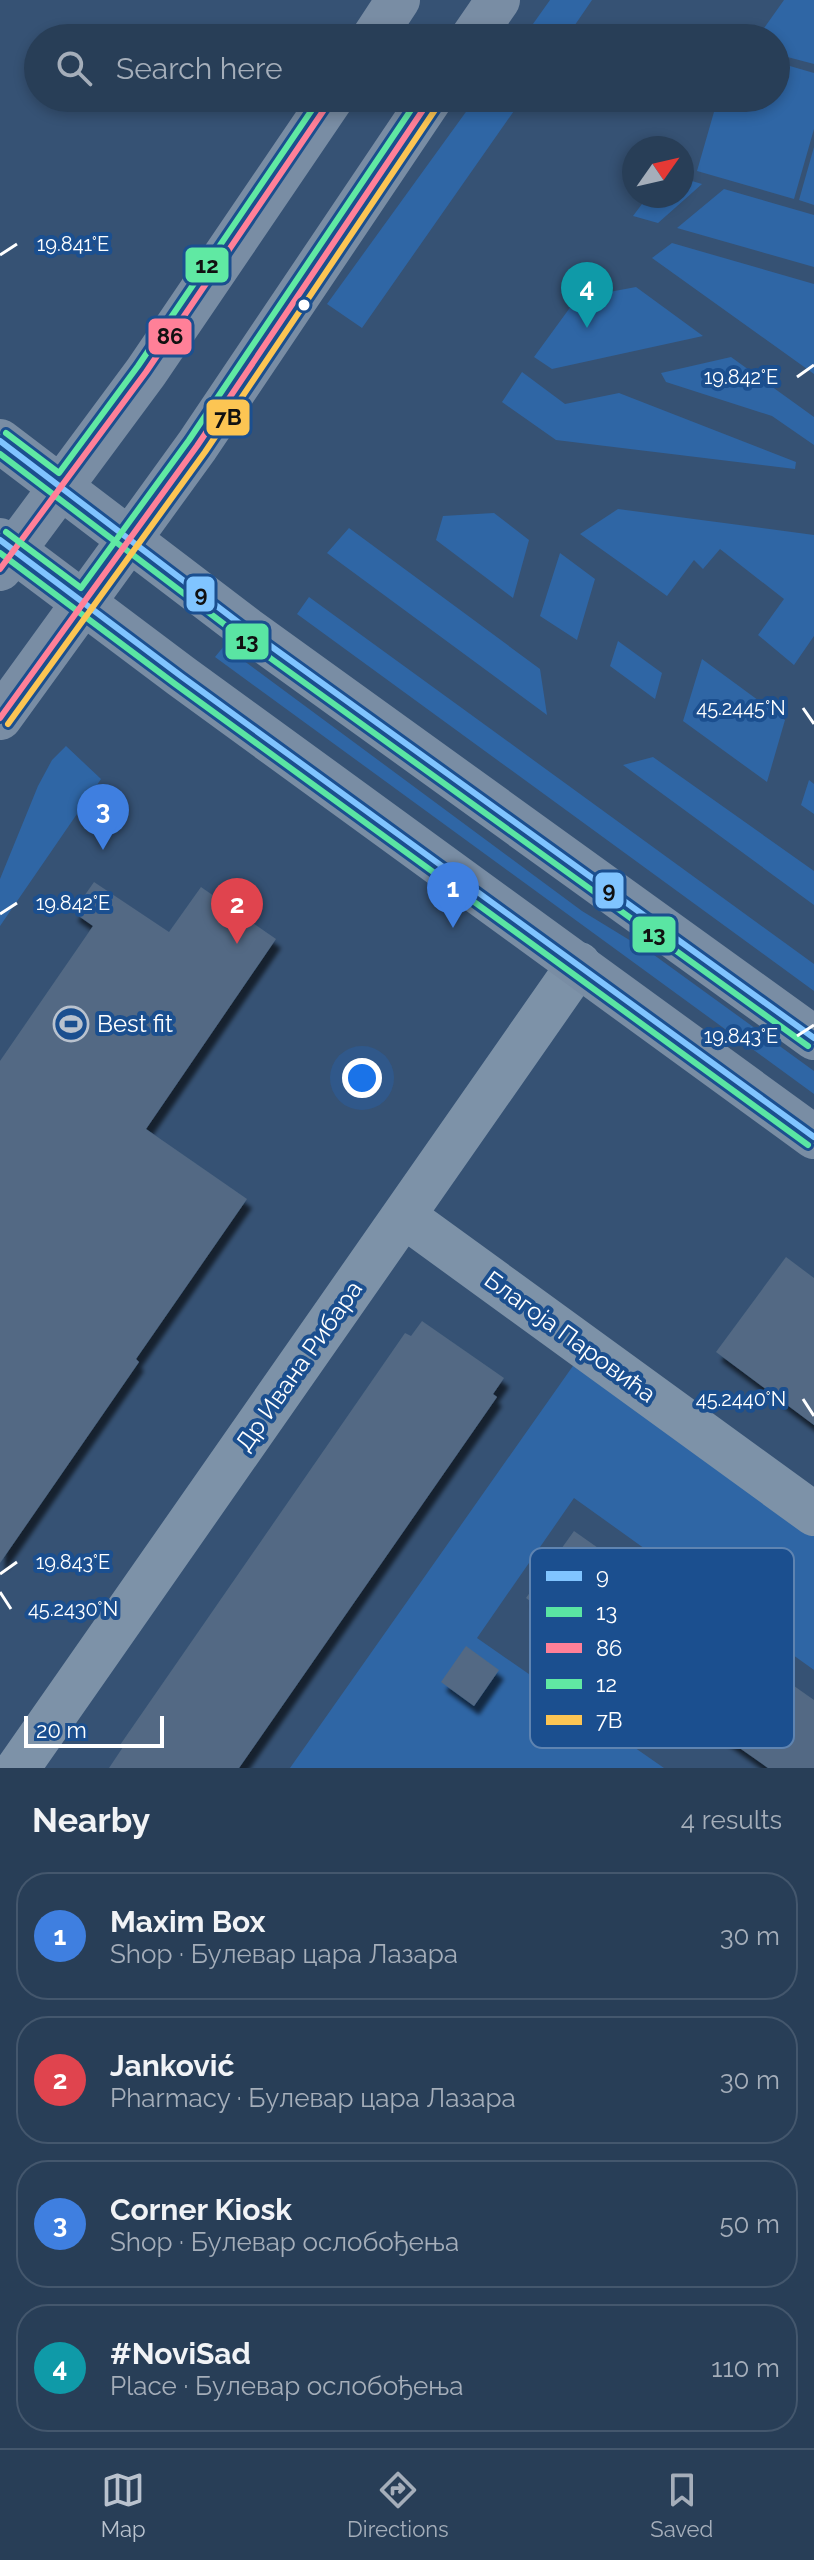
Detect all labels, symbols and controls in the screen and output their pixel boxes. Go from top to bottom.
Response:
search box [24,24,790,112]
icon: search [52,46,96,90]
text: Search here [116,51,283,86]
north arrow [622,136,694,208]
text: 19.841°E [37,232,109,256]
line badge: 12 [184,246,230,284]
text: 12 [195,252,219,278]
pin: 4 [561,262,613,328]
unlabelled marker [296,297,312,313]
line badge: 86 [147,317,193,356]
text: 86 [157,323,183,349]
text: 19.842°E [704,365,778,389]
line badge: 7B [205,398,251,437]
text: 7B [214,404,242,430]
line badge: 9 [185,575,216,613]
text: 9 [195,581,208,607]
line badge: 13 [224,622,270,661]
text: 13 [235,628,259,654]
text: 45.2445°N [696,696,786,720]
pin: 3 [77,784,129,850]
pin: 1 [427,862,479,928]
line badge: 9 [594,871,625,910]
text: 9 [603,877,616,903]
pin: 2 [211,878,263,944]
text: 19.842°E [36,891,110,915]
line badge: 13 [631,915,677,954]
text: 13 [642,921,666,947]
sports icon: Best fit [52,1005,90,1043]
place label: Best fit [97,1009,173,1038]
text: 19.843°E [704,1024,778,1048]
your location [342,1058,382,1098]
street label: Благоја Паровића [479,1265,662,1408]
street label: Др Ивана Рибара [229,1275,368,1456]
text: 45.2440°N [696,1387,786,1411]
legend [530,1548,794,1748]
text: 19.843°E [36,1550,110,1574]
text: 9 [596,1563,609,1589]
text: 45.2430°N [28,1597,118,1621]
text: 13 [596,1599,617,1625]
text: 86 [596,1635,622,1661]
text: 12 [596,1671,617,1697]
text: 7B [596,1707,622,1733]
scale bar [24,1712,164,1748]
text: 20 m [36,1717,87,1743]
text: Nearby [32,1800,150,1840]
text: 4 results [681,1805,782,1835]
text: Maxim Box [110,1904,266,1939]
text: 1 [54,1921,66,1951]
text: 30 m [720,1921,780,1951]
text: Shop · Булевар цара Лазара [110,1939,458,1969]
text: Janković [110,2048,234,2083]
text: 2 [53,2065,67,2095]
text: 30 m [720,2065,780,2095]
text: Pharmacy · Булевар цара Лазара [110,2083,516,2113]
text: Corner Kiosk [110,2192,292,2227]
text: 3 [53,2209,67,2239]
text: 50 m [719,2209,780,2239]
text: Shop · Булевар ослобођења [110,2227,459,2257]
text: #NoviSad [110,2336,251,2371]
text: 4 [53,2353,67,2383]
text: 110 m [711,2353,780,2383]
text: Place · Булевар ослобођења [110,2371,463,2401]
tab: Map [101,2468,146,2542]
tab: Directions [347,2468,449,2542]
tab: Saved [650,2468,713,2542]

